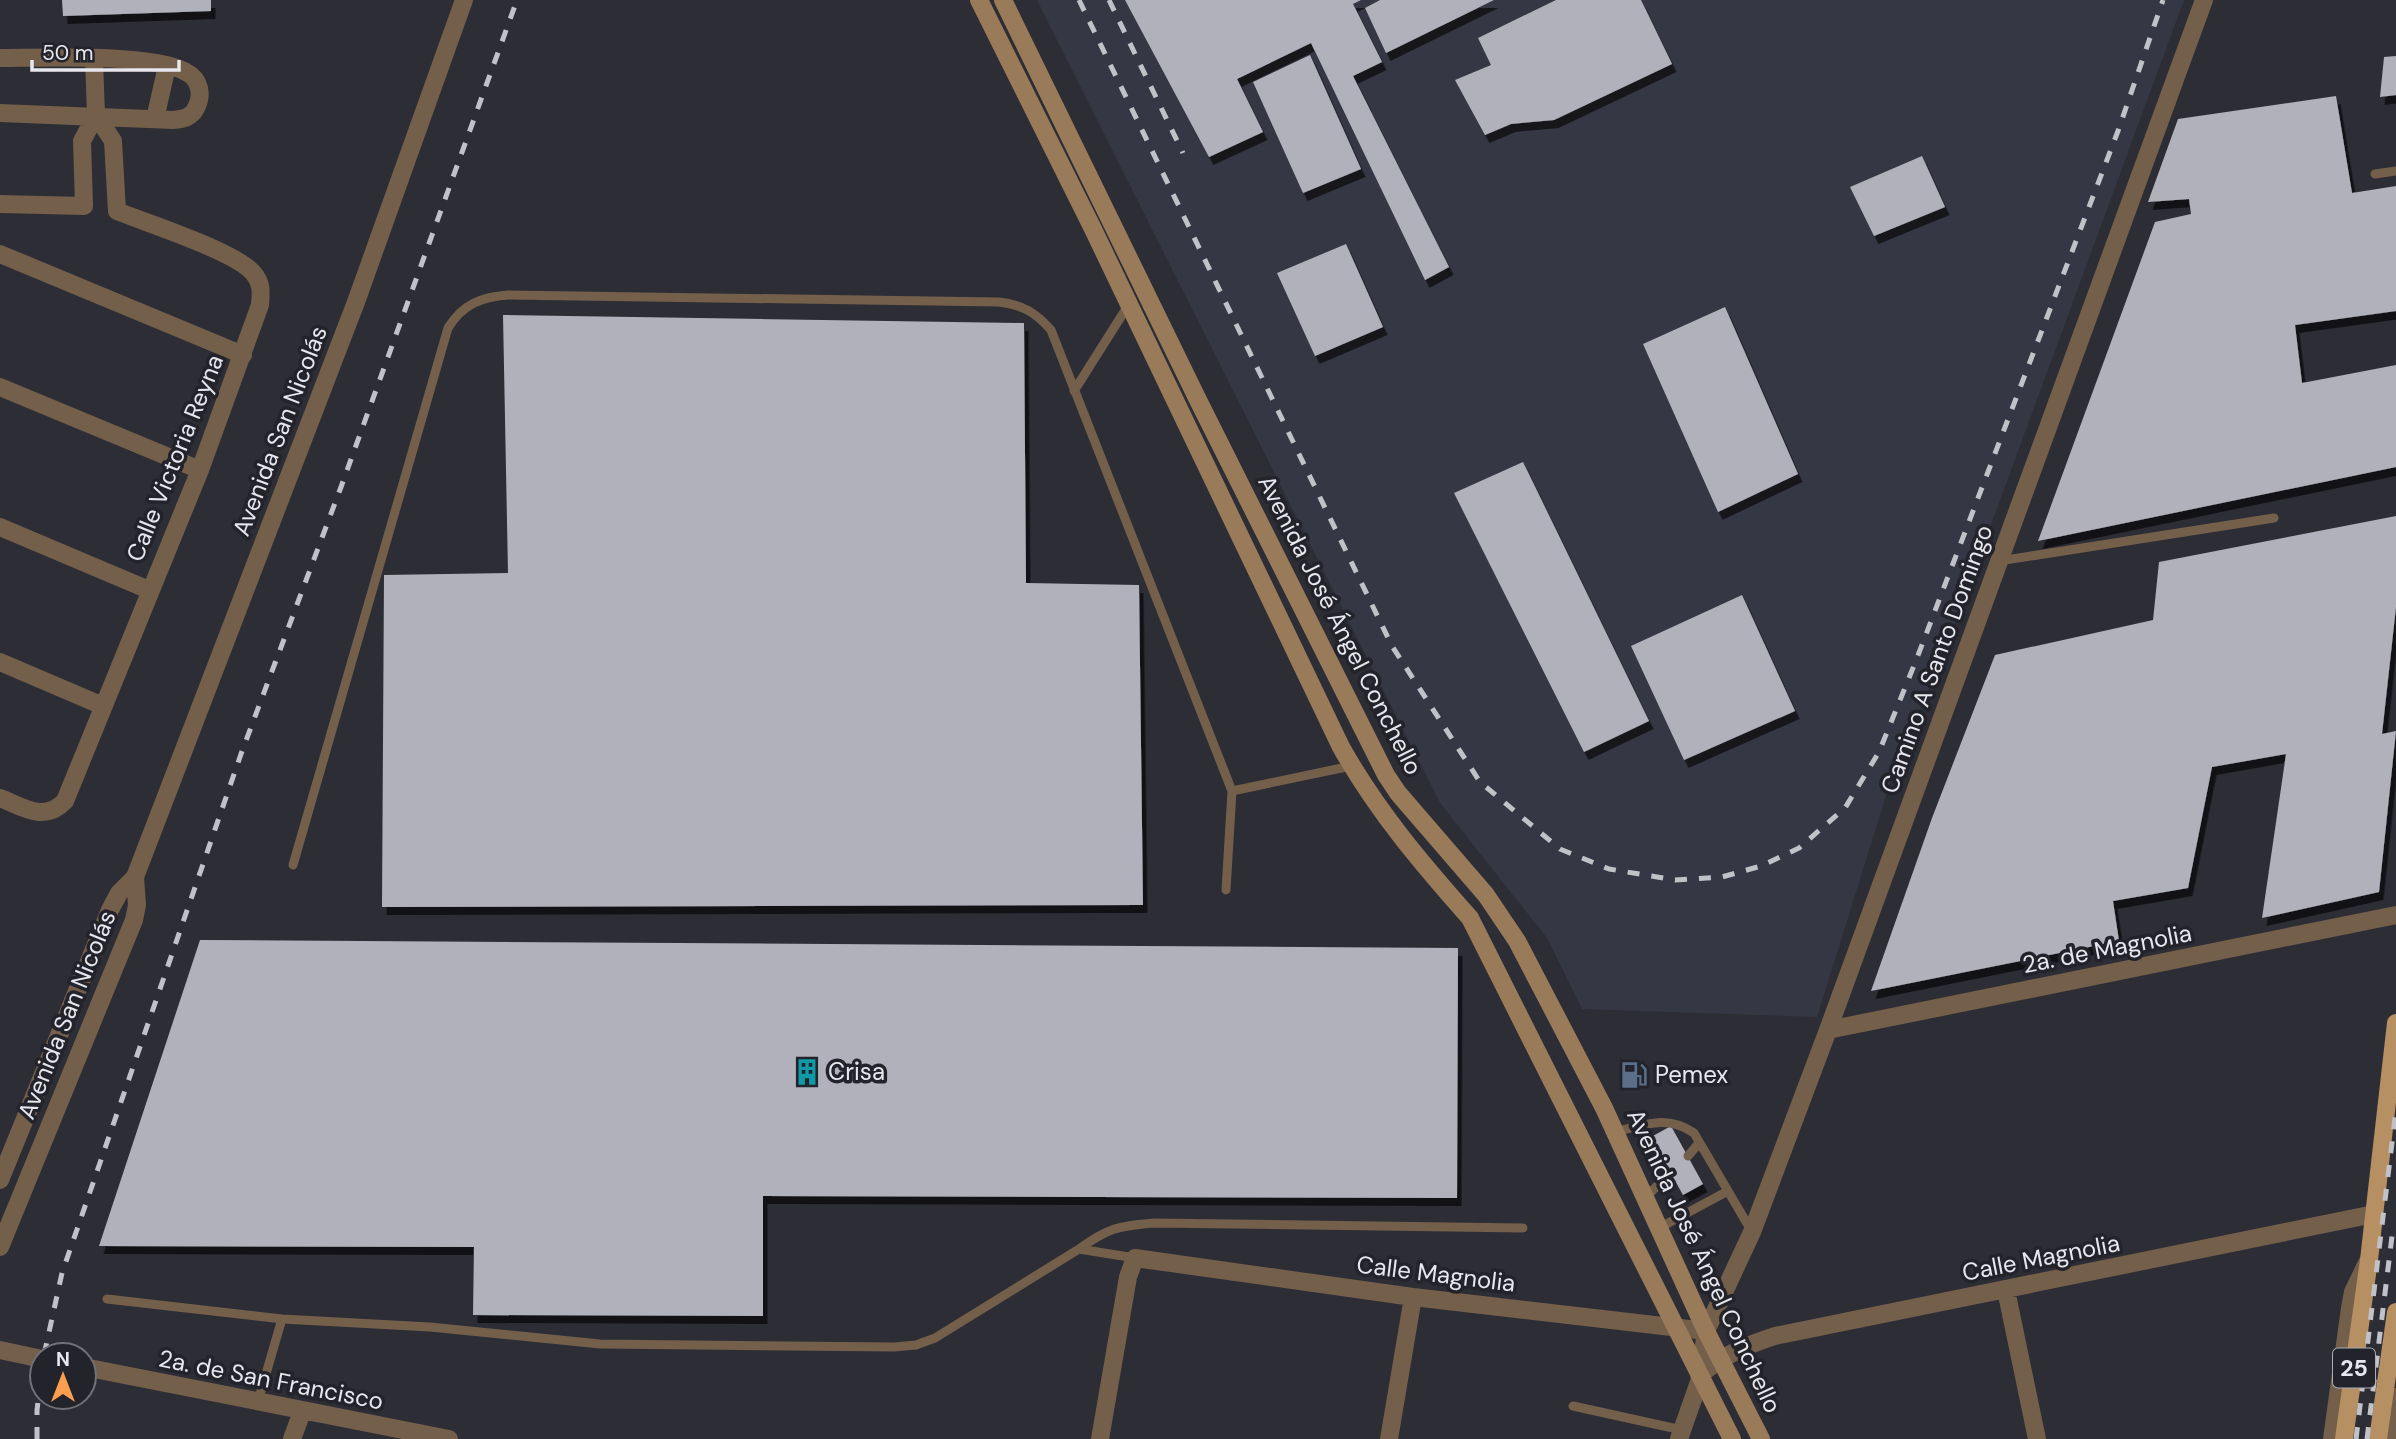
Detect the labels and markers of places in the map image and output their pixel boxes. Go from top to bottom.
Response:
place label: Crisa [828,1056,885,1087]
building icon: Crisa [792,1057,822,1087]
place label: Pemex [1655,1059,1728,1090]
fuel station icon: Pemex [1619,1060,1649,1090]

